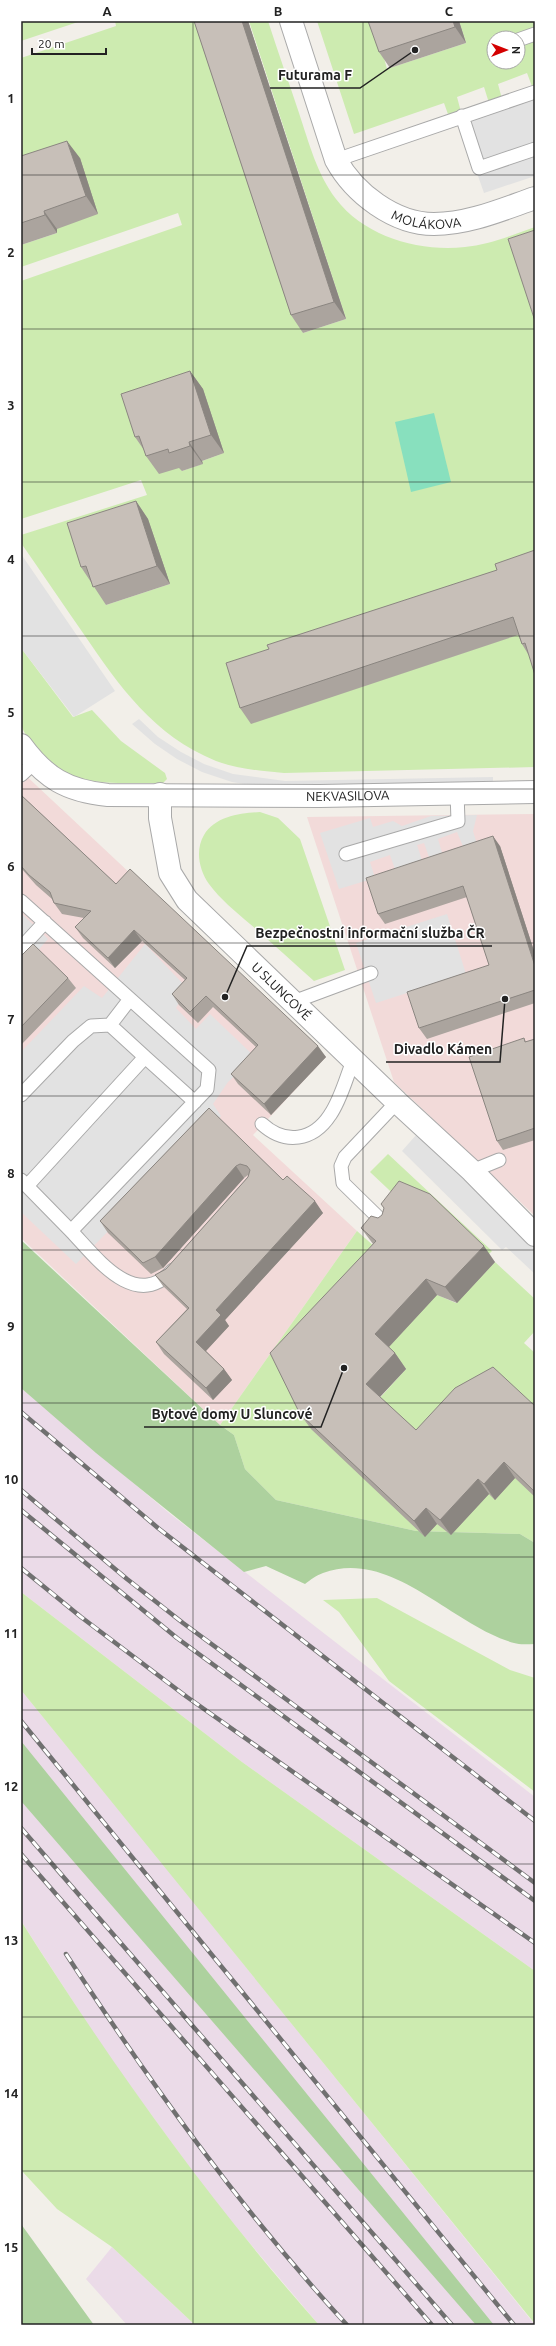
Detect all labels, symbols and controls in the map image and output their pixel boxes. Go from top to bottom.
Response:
text: A [102,4,112,18]
text: B [274,4,283,18]
text: C [445,4,454,18]
scale bar [32,30,106,56]
north arrow [486,30,526,70]
text: 20 m [38,37,65,50]
text: N [510,46,522,54]
callout: Futurama F [270,62,360,88]
text: Futurama F [278,67,352,83]
text: 1 [7,91,15,105]
street label: MOLÁKOVA [389,207,462,231]
text: 2 [7,245,15,259]
text: 3 [7,398,15,412]
text: 4 [7,552,15,566]
text: 5 [7,705,15,719]
street label: NEKVASILOVA [306,788,390,803]
text: 6 [7,859,15,873]
callout: Bezpečnostní informační služba ČR [247,920,492,946]
text: Bezpečnostní informační služba ČR [255,924,485,941]
street label: U SLUNCOVÉ [249,959,315,1023]
text: 7 [7,1012,15,1026]
callout: Divadlo Kámen [386,1036,500,1062]
text: Divadlo Kámen [394,1041,492,1057]
text: 8 [7,1166,15,1180]
text: 9 [7,1319,15,1333]
callout: Bytové domy U Sluncové [144,1401,321,1427]
text: Bytové domy U Sluncové [151,1406,313,1422]
text: 10 [4,1472,18,1486]
text: 11 [4,1626,18,1640]
text: 12 [4,1779,18,1793]
text: 13 [4,1933,18,1947]
text: 14 [4,2086,18,2100]
text: 15 [4,2240,18,2254]

